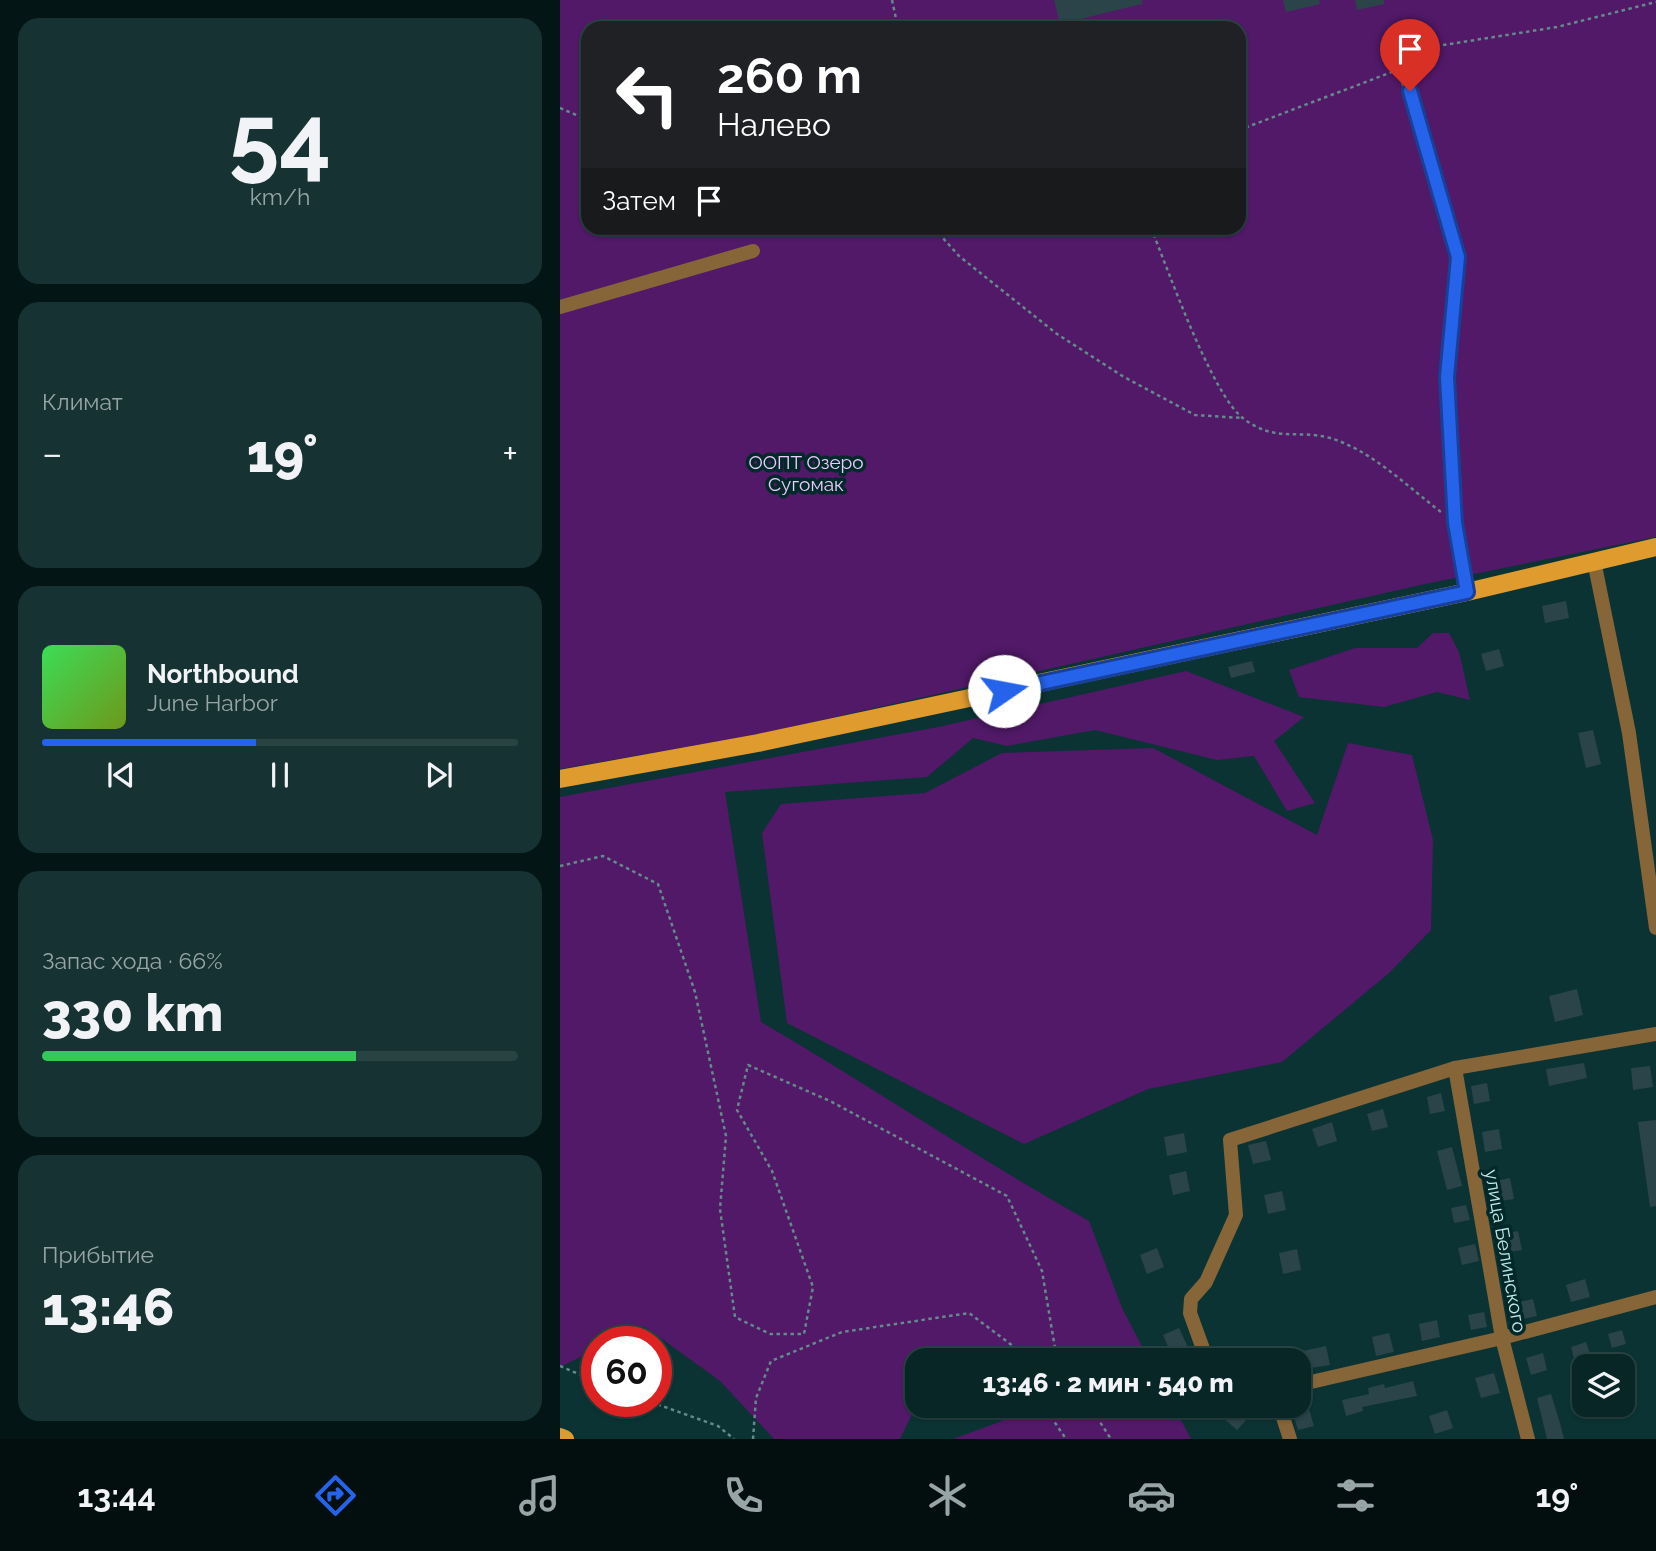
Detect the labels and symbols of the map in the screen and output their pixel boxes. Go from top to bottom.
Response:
pin [1380,19,1440,91]
park label: ООПТ Озеро Сугомак [748,451,864,495]
position arrow [967,654,1041,728]
street label: улица Белинского [1481,1168,1531,1334]
speed limit sign: 60 [581,1326,672,1417]

